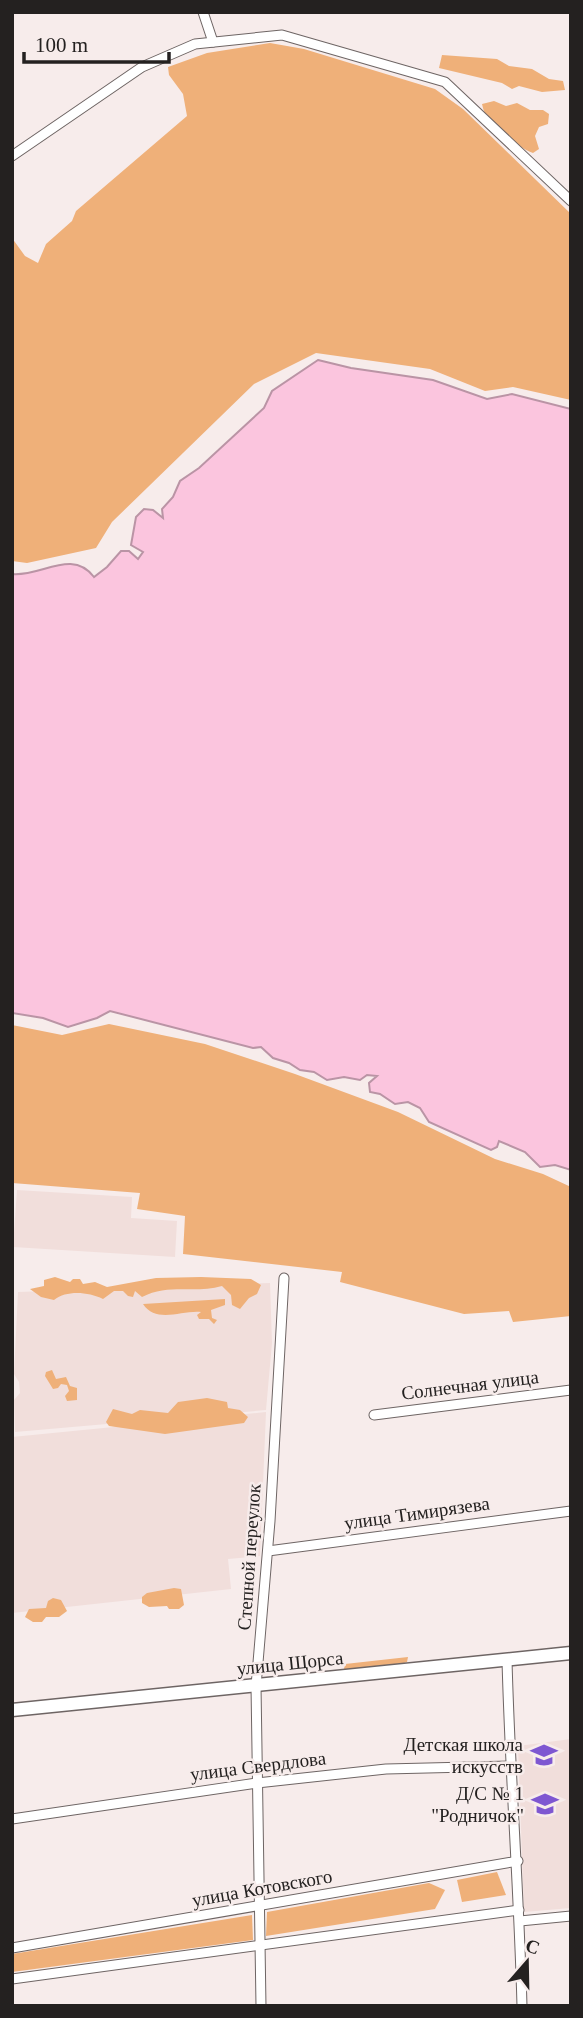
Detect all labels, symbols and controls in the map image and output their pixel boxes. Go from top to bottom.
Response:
scale bar [24,21,170,65]
text: 100 m [35,33,88,57]
street label: Солнечная улица [400,1366,540,1404]
street label: Степной переулок [233,1482,265,1631]
street label: улица Тимирязева [343,1492,492,1534]
street label: улица Щорса [236,1647,345,1679]
place label: Детская школа искусств [403,1734,524,1777]
school or university icon: Детская школа искусств [529,1740,559,1770]
street label: улица Свердлова [189,1747,328,1785]
place label: Д/С № 1 "Родничок" [431,1783,524,1826]
school or university icon: Д/С № 1 "Родничок" [530,1789,560,1819]
street label: улица Котовского [190,1865,334,1911]
north arrow [492,1927,562,1997]
text: С [523,1934,543,1959]

